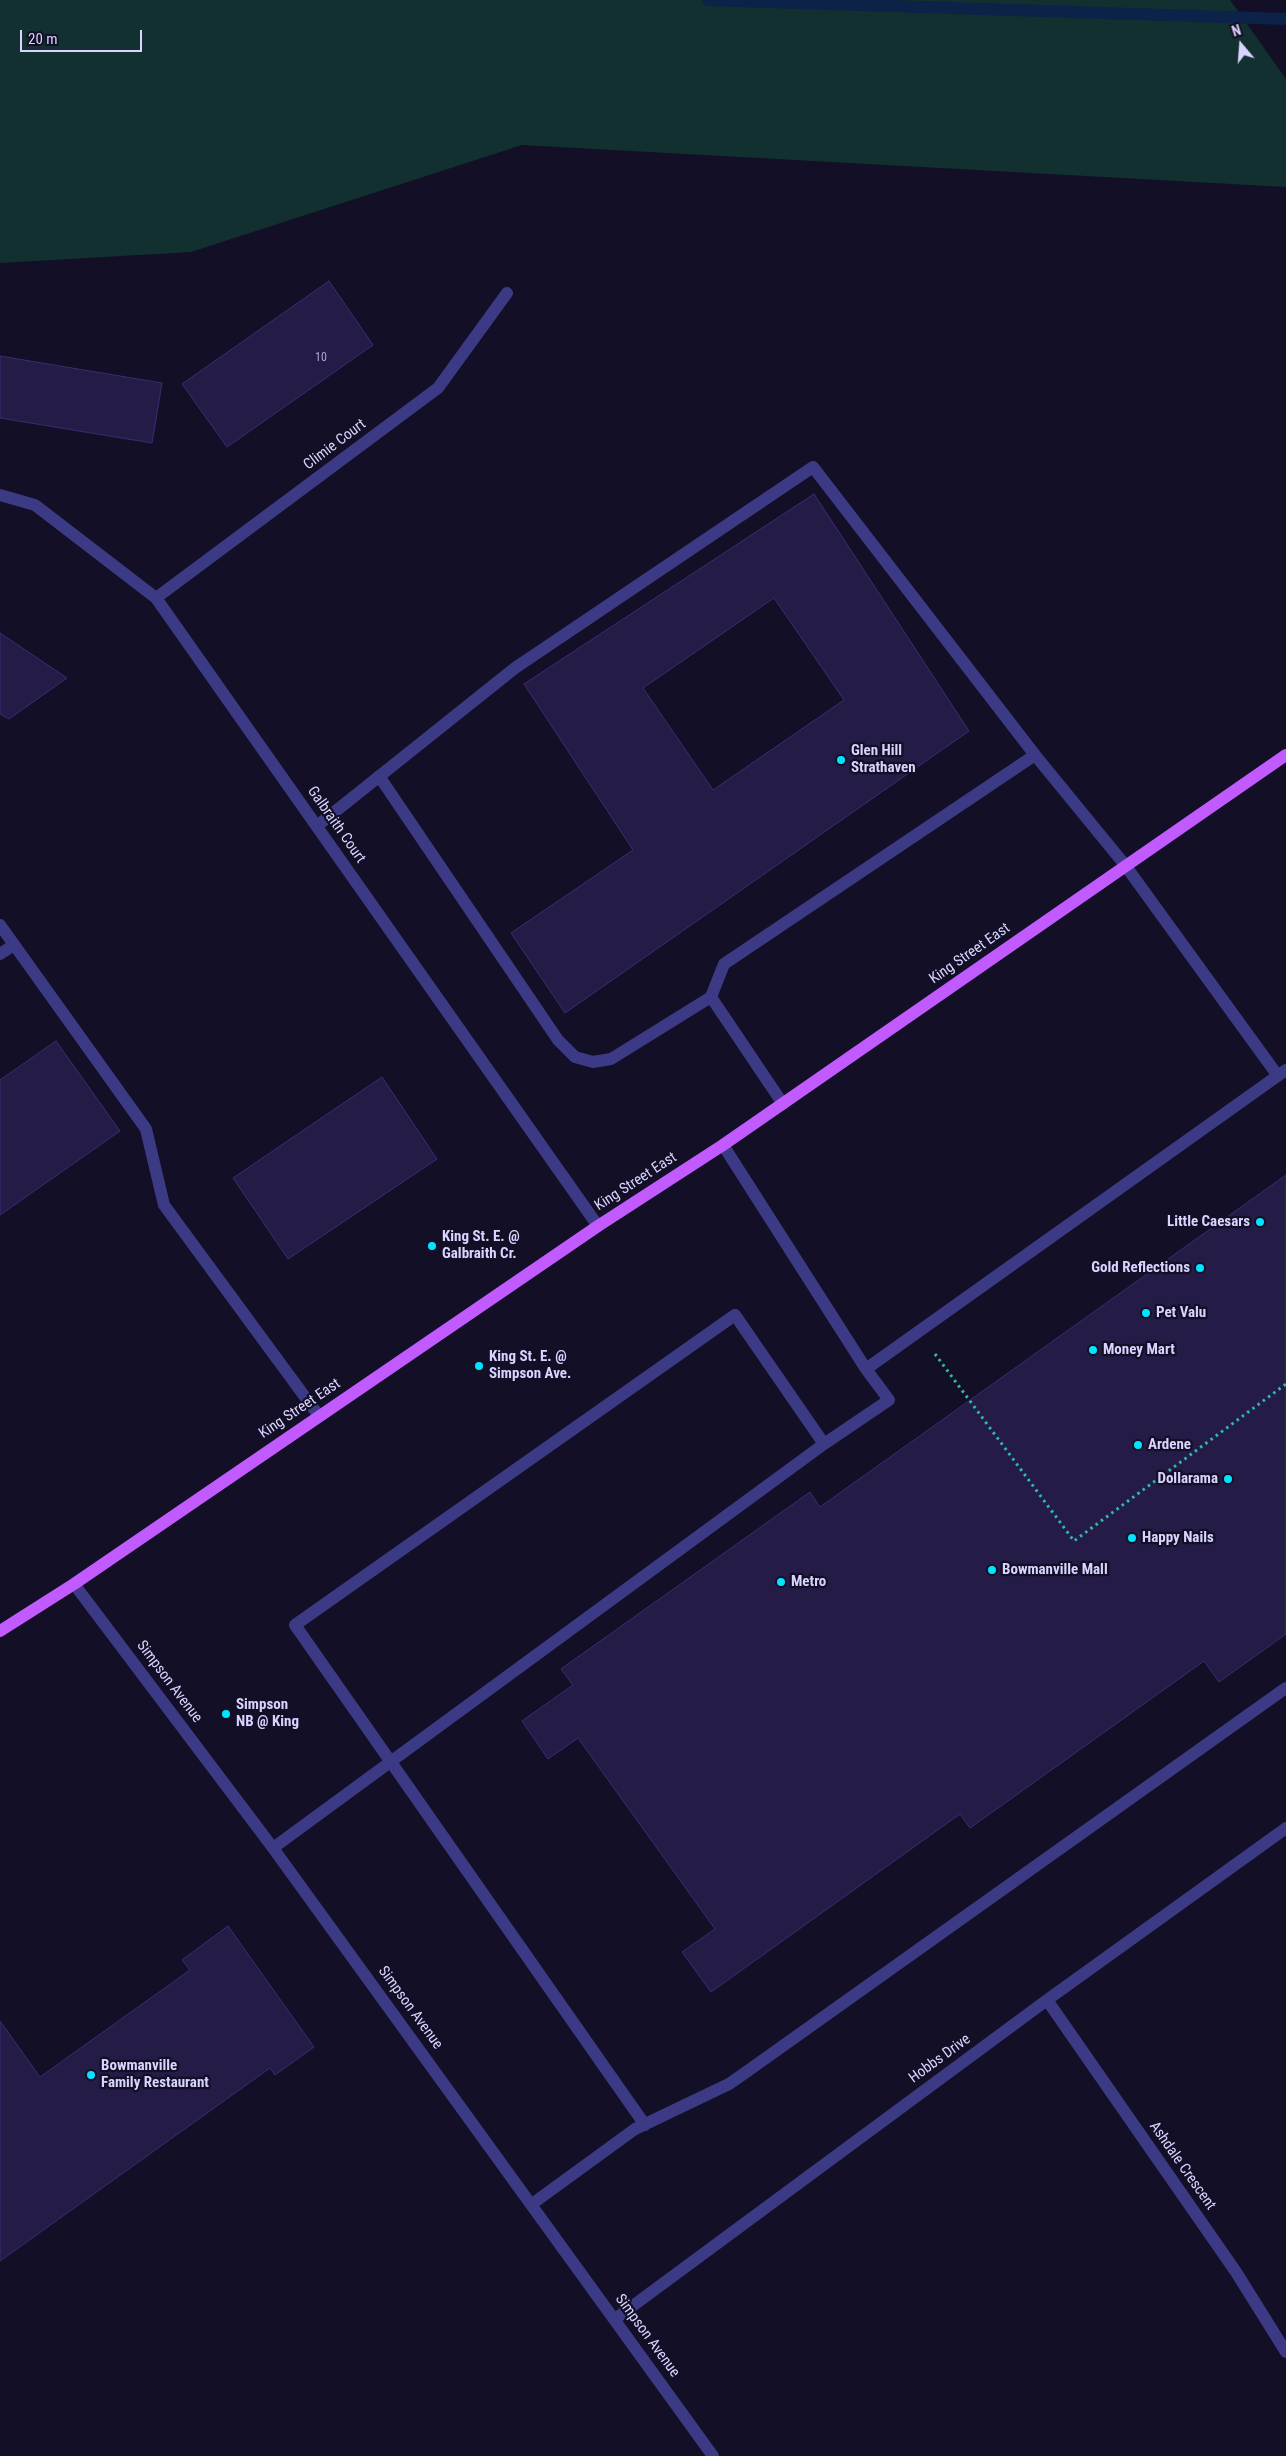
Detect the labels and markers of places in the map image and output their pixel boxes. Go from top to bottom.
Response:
place label: Glen Hill Strathaven [851,742,916,777]
marker: Glen Hill Strathaven [835,754,847,766]
place label: Little Caesars [1167,1213,1250,1231]
marker: Little Caesars [1254,1216,1266,1228]
place label: King St. E. @ Galbraith Cr. [442,1228,520,1263]
marker: King St. E. @ Galbraith Cr. [426,1240,438,1252]
place label: Gold Reflections [1091,1259,1190,1277]
marker: Gold Reflections [1194,1262,1206,1274]
place label: Pet Valu [1156,1304,1206,1322]
marker: Pet Valu [1140,1307,1152,1319]
place label: Money Mart [1103,1341,1175,1359]
marker: Money Mart [1087,1344,1099,1356]
place label: King St. E. @ Simpson Ave. [489,1348,571,1383]
marker: King St. E. @ Simpson Ave. [473,1360,485,1372]
place label: Ardene [1148,1436,1191,1454]
marker: Ardene [1132,1439,1144,1451]
place label: Dollarama [1157,1470,1218,1488]
marker: Dollarama [1222,1473,1234,1485]
place label: Happy Nails [1142,1529,1214,1547]
marker: Happy Nails [1126,1532,1138,1544]
place label: Bowmanville Mall [1002,1561,1108,1579]
marker: Bowmanville Mall [986,1564,998,1576]
place label: Metro [791,1573,826,1591]
marker: Metro [775,1576,787,1588]
place label: Simpson NB @ King [236,1696,299,1731]
marker: Simpson NB @ King [220,1708,232,1720]
place label: Bowmanville Family Restaurant [101,2057,209,2092]
marker: Bowmanville Family Restaurant [85,2069,97,2081]

